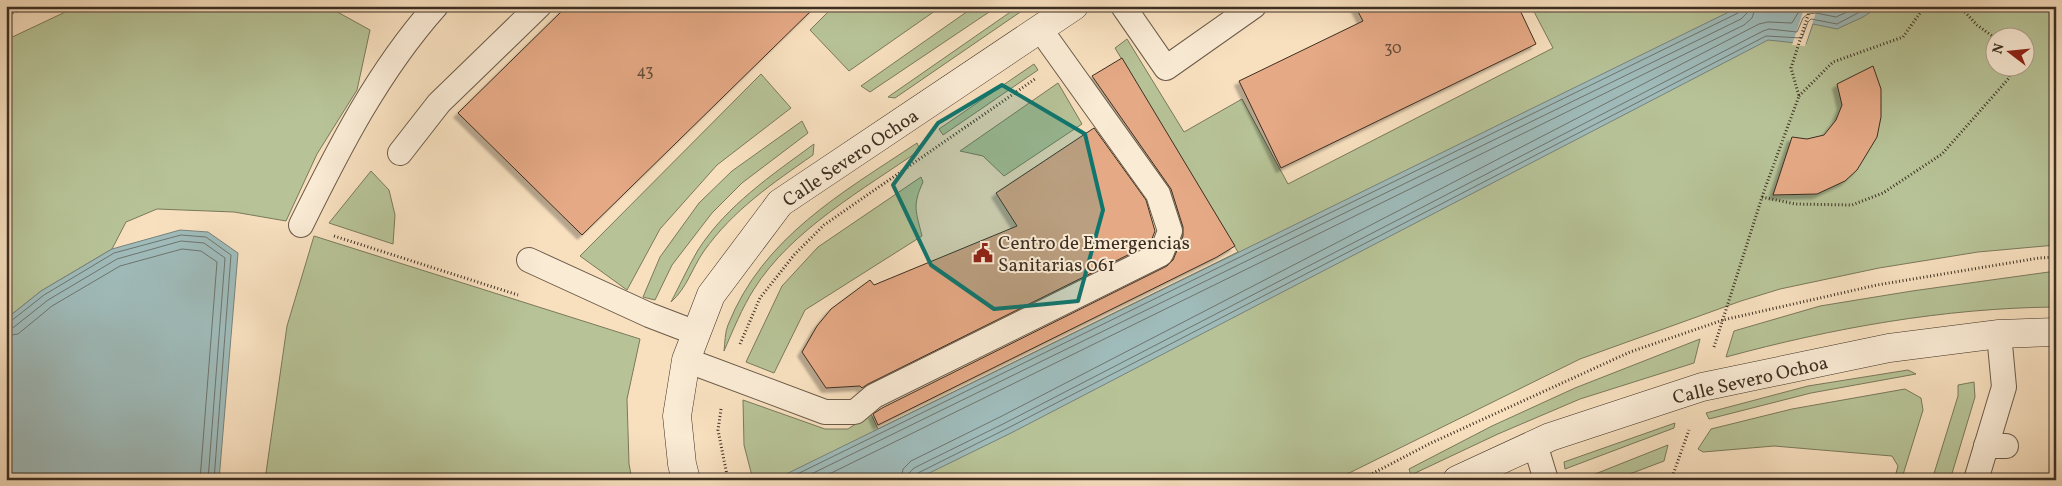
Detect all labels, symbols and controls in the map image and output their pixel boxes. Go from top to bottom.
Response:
north arrow [1984,28,2034,78]
house number: 30 [1384,38,1402,60]
text: N [1988,41,2009,56]
house number: 43 [636,61,654,83]
street label: Calle Severo Ochoa [778,103,924,214]
place label: Centro de Emergencias Sanitarias 061 [998,231,1190,279]
public building icon: Centro de Emergencias Sanitarias 061 [972,242,994,264]
street label: Calle Severo Ochoa [1670,350,1831,411]

